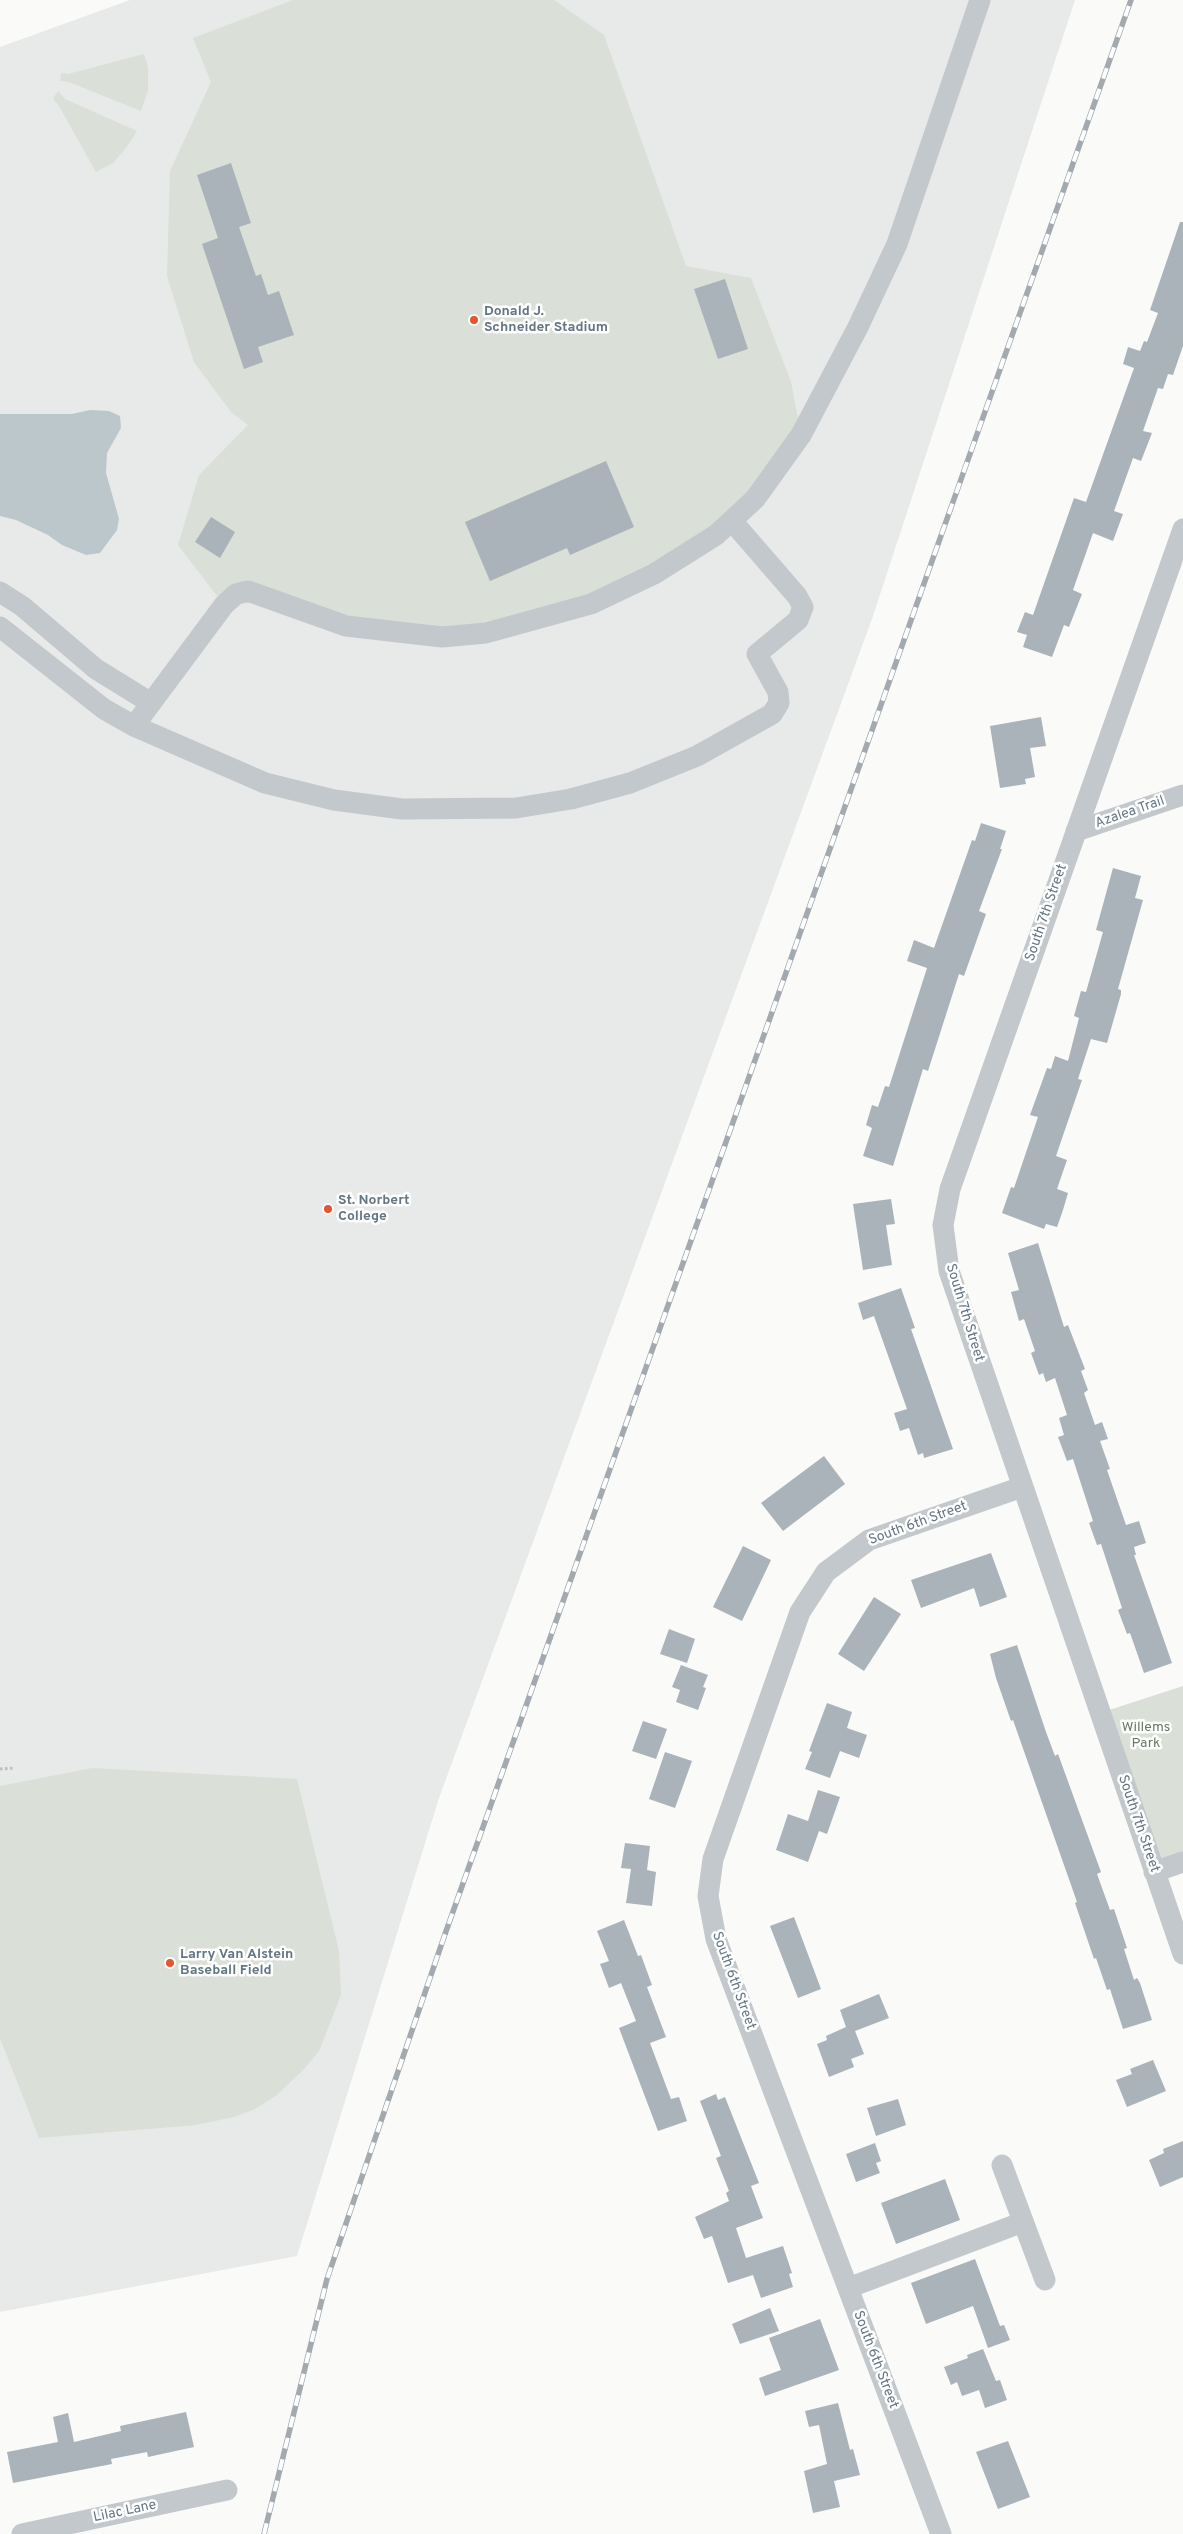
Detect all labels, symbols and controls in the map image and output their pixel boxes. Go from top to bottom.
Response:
place label: Donald J. Schneider Stadium [484,304,608,336]
marker: Donald J. Schneider Stadium [468,314,480,326]
street label: Azalea Trail [1093,793,1167,833]
street label: South 7th Street [1023,862,1071,964]
place label: St. Norbert College [338,1193,410,1226]
marker: St. Norbert College [322,1203,334,1215]
street label: South 7th Street [941,1262,987,1364]
street label: South 6th Street [867,1498,969,1550]
park label: Willems Park [1122,1720,1170,1752]
street label: South 7th Street [1114,1773,1162,1875]
street label: South 6th Street [707,1930,759,2032]
place label: Larry Van Alstein Baseball Field [180,1947,293,1980]
marker: Larry Van Alstein Baseball Field [164,1957,176,1969]
street label: South 6th Street [849,2309,901,2411]
street label: Lilac Lane [92,2497,158,2527]

